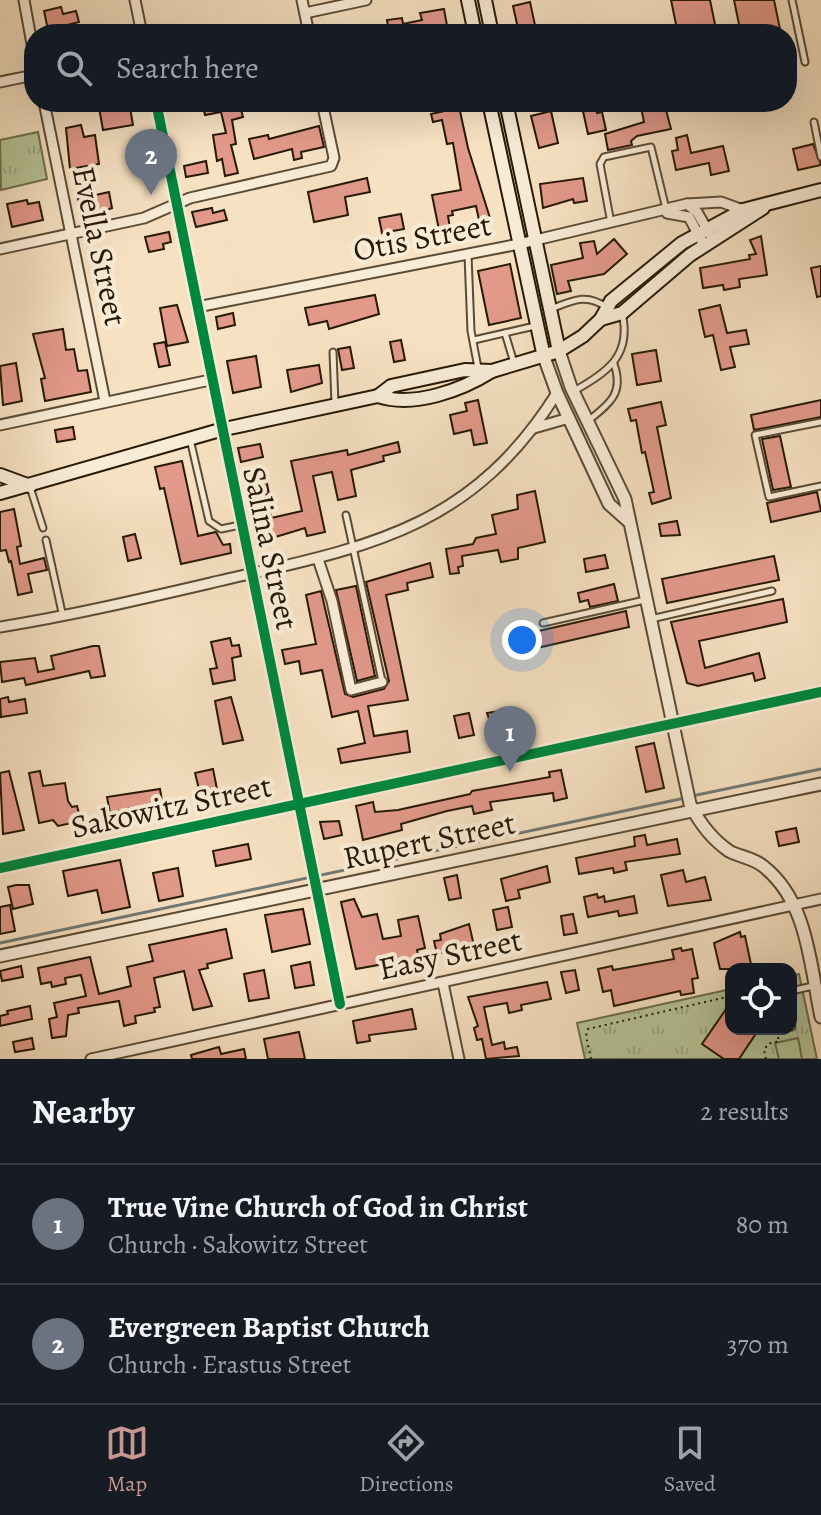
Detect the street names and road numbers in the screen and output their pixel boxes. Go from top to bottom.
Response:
street label: Evella Street [62,162,138,330]
street label: Otis Street [349,202,495,272]
street label: Salina Street [232,462,310,634]
street label: Sakowitz Street [67,763,275,849]
street label: Rupert Street [339,800,519,880]
street label: Easy Street [374,917,526,991]

